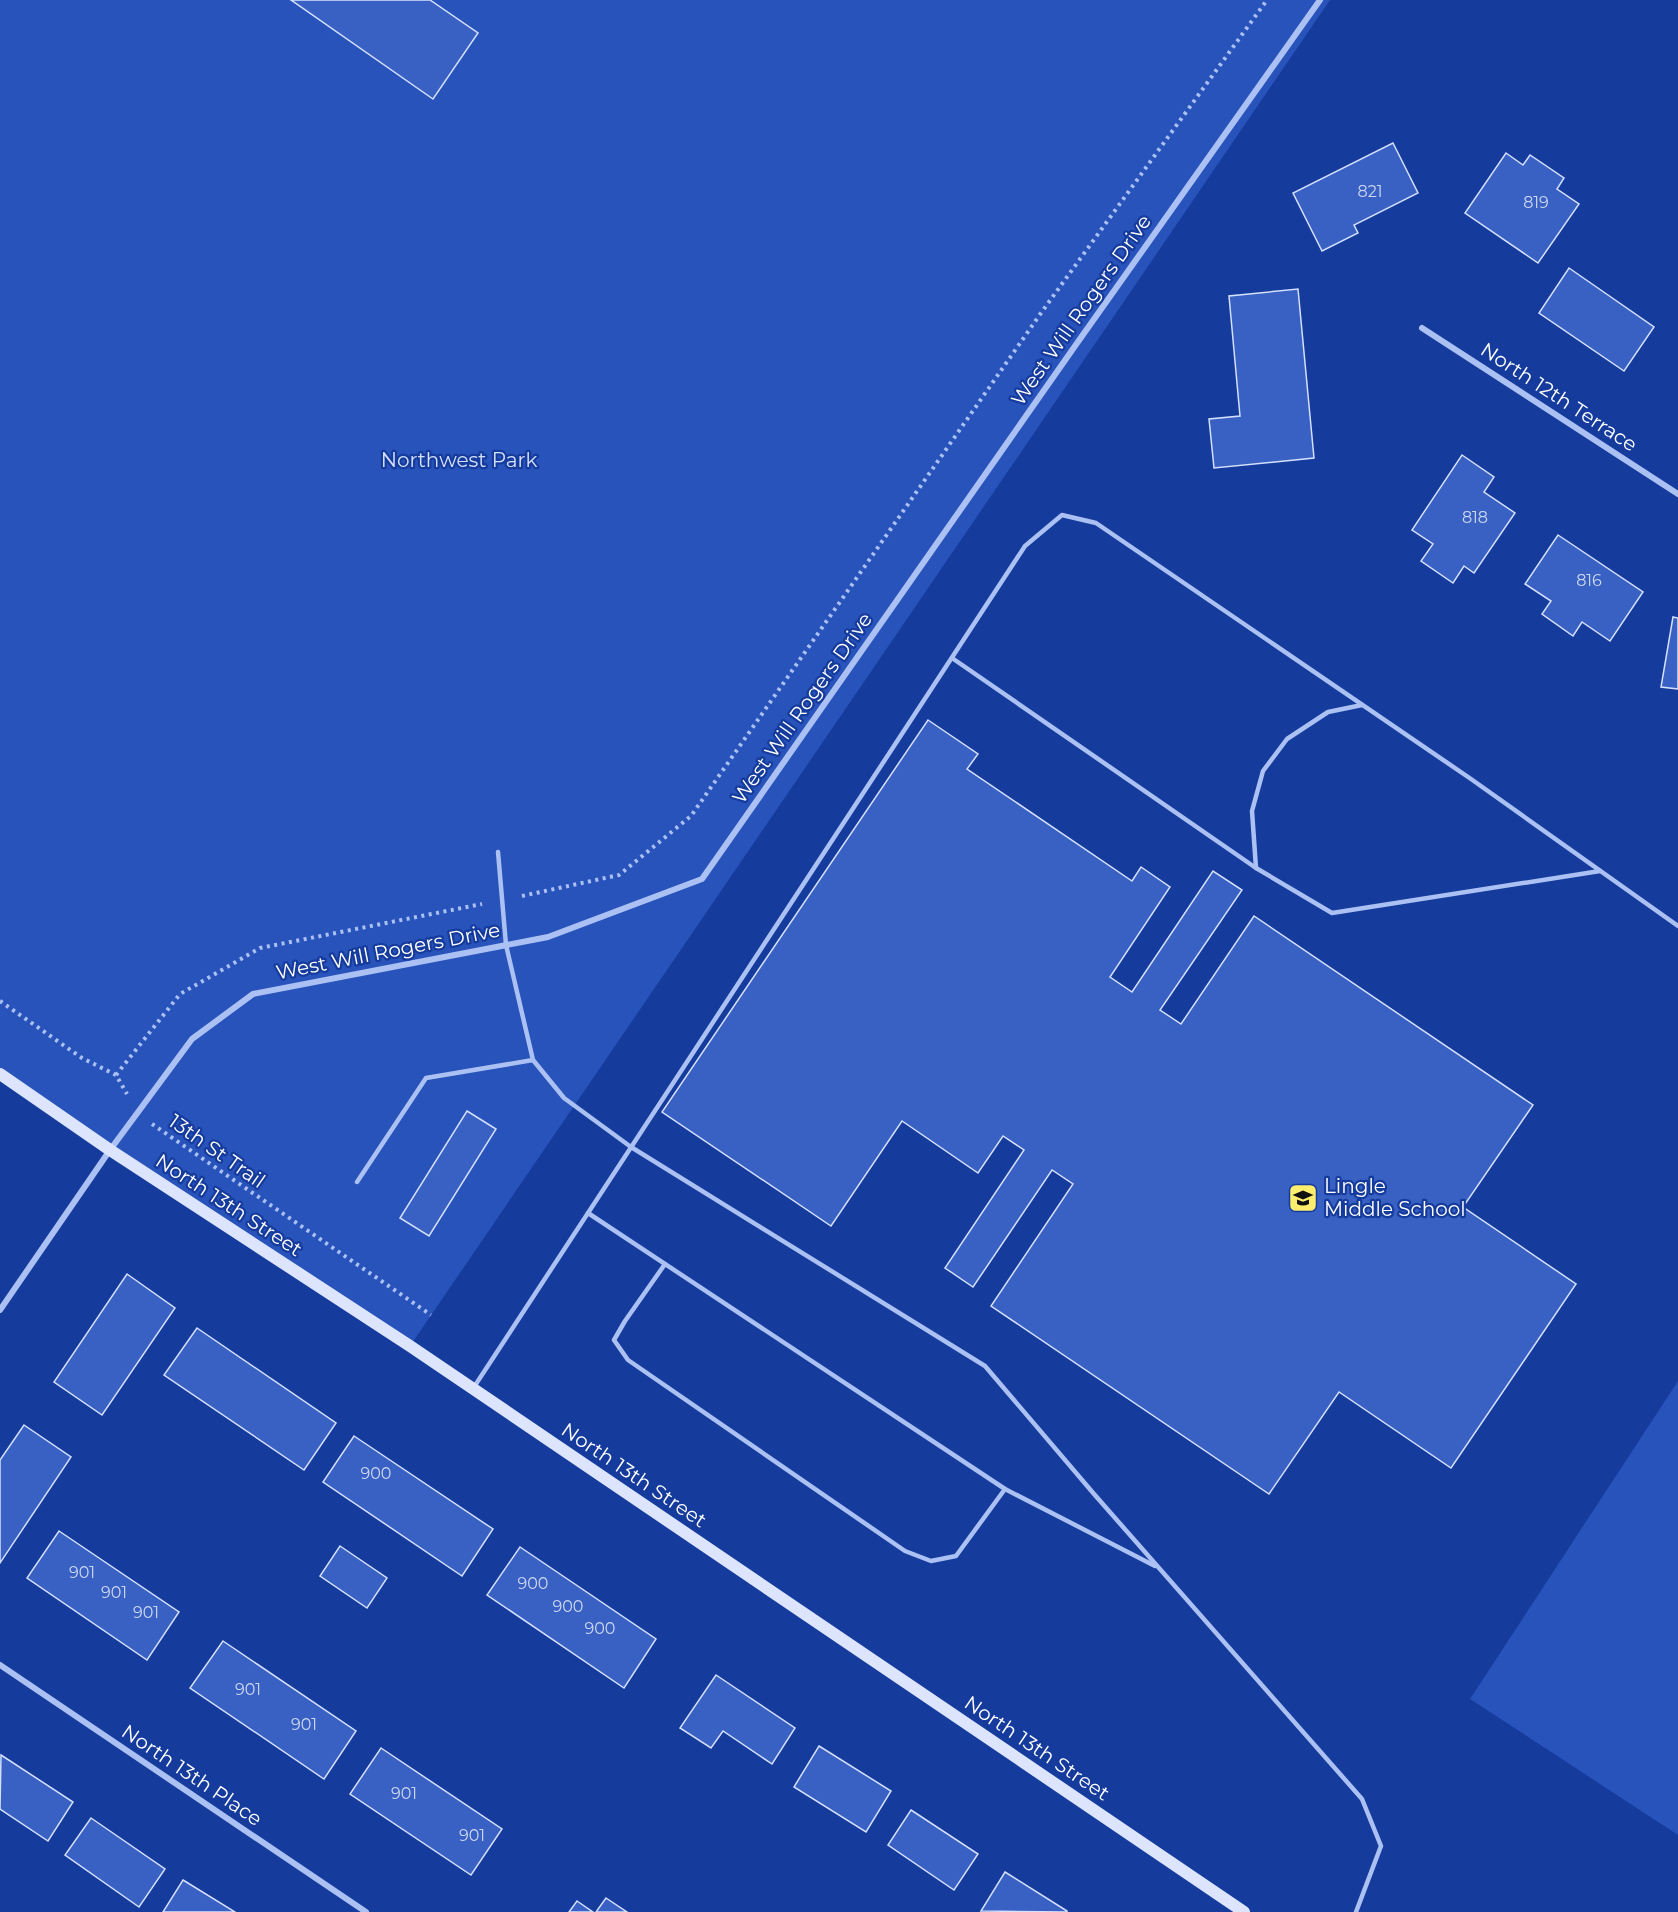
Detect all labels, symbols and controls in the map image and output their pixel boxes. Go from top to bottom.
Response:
house number: 821 [1357,182,1383,201]
house number: 819 [1523,193,1549,212]
street label: West Will Rogers Drive [1006,210,1156,410]
street label: North 12th Terrace [1476,337,1642,457]
park label: Northwest Park [381,448,537,472]
house number: 818 [1462,508,1488,527]
house number: 816 [1576,571,1602,590]
street label: West Will Rogers Drive [727,608,877,808]
street label: West Will Rogers Drive [274,917,502,985]
street label: 13th St Trail [164,1109,270,1193]
street label: North 13th Street [151,1149,307,1261]
place label: Lingle Middle School [1324,1174,1466,1221]
school or university icon: Lingle Middle School [1287,1182,1319,1214]
street label: North 13th Street [557,1418,711,1532]
house number: 900 [361,1464,391,1483]
house number: 901 [69,1563,95,1582]
house number: 900 [518,1574,548,1593]
house number: 901 [101,1583,127,1602]
house number: 900 [553,1597,583,1616]
house number: 901 [133,1603,159,1622]
house number: 900 [585,1619,615,1638]
house number: 901 [235,1680,261,1699]
street label: North 13th Street [960,1691,1114,1805]
house number: 901 [291,1715,317,1734]
street label: North 13th Place [117,1719,267,1831]
house number: 901 [391,1784,417,1803]
house number: 901 [459,1826,485,1845]

